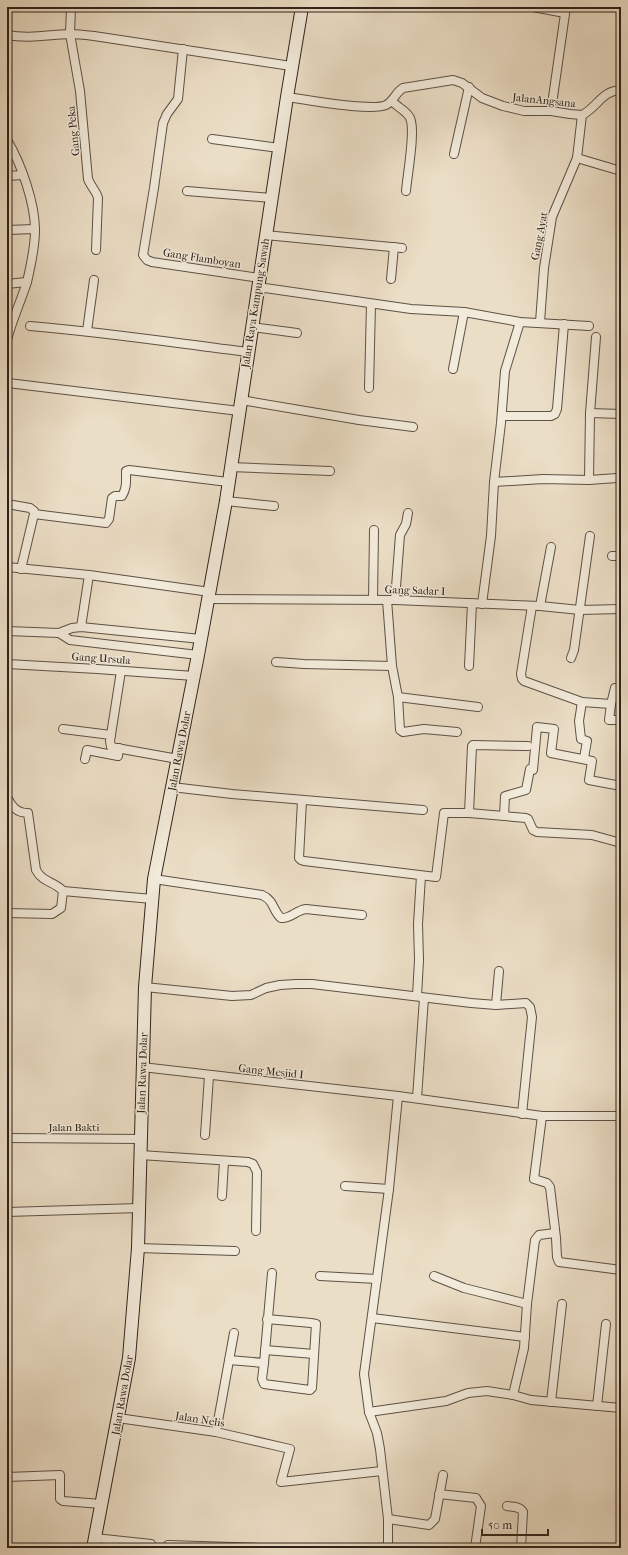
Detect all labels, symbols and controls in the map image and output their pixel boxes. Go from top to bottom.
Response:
street label: JalanAngsana [511,91,577,110]
street label: Gang Peka [64,104,83,156]
street label: Gang Ayat [528,211,551,261]
street label: Jalan Raya Kampung Sawah [239,237,272,370]
street label: Gang Flamboyan [162,246,243,271]
street label: Gang Sadar I [384,583,446,598]
street label: Gang Ursula [71,650,132,667]
street label: Jalan Rawa Dolar [165,710,194,793]
street label: Jalan Rawa Dolar [135,1032,150,1115]
street label: Gang Mesjid I [238,1062,305,1081]
street label: Jalan Bakti [48,1121,100,1134]
street label: Jalan Rawa Dolar [109,1354,136,1437]
street label: Jalan Nelis [173,1409,226,1430]
scale bar [482,1511,548,1537]
text: 50 m [488,1518,512,1532]

